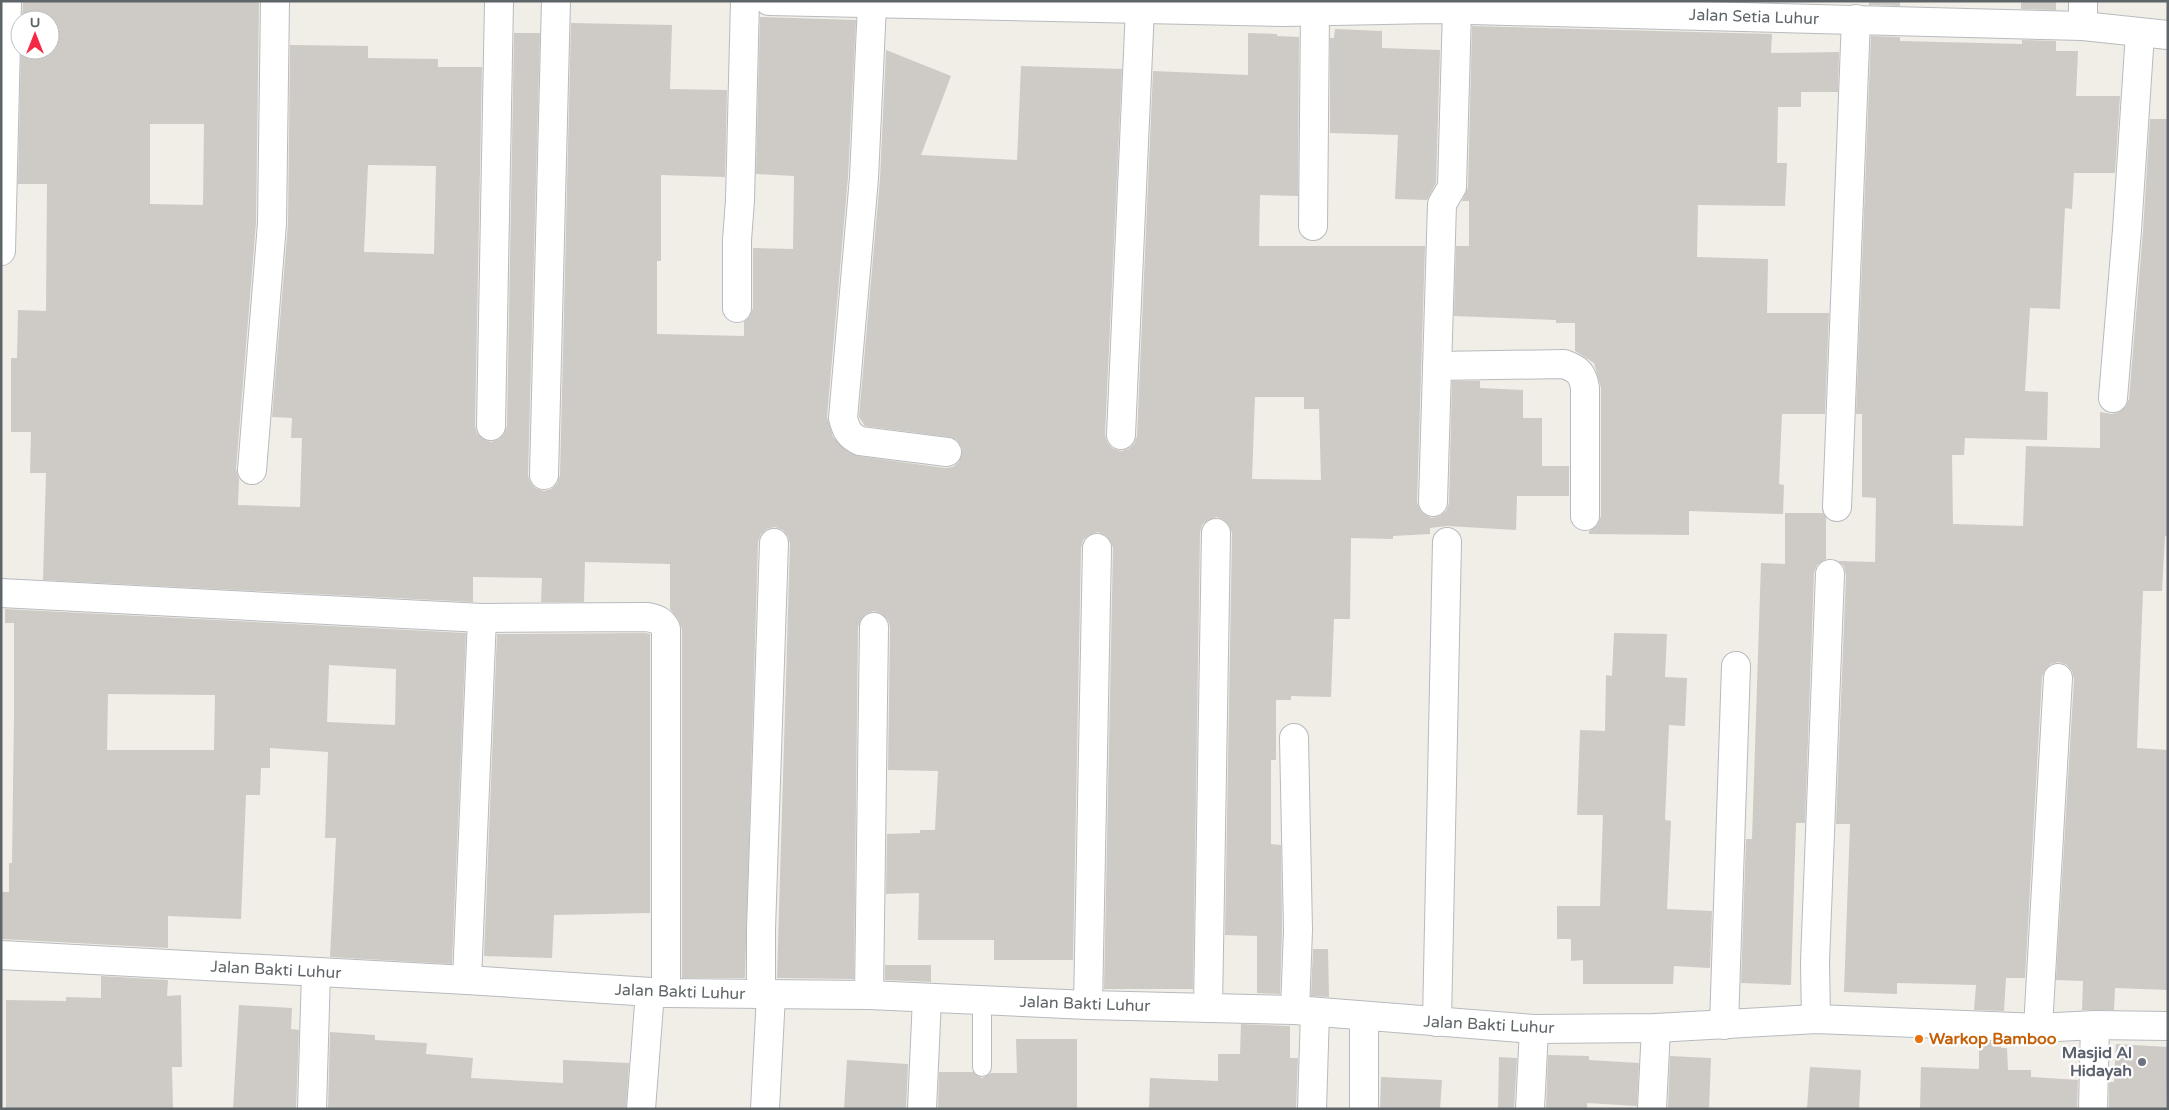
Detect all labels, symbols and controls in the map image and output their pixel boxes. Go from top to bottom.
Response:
street label: Jalan Setia Luhur [1689,5,1820,29]
north arrow [10,10,60,60]
text: U [30,14,40,31]
street label: Jalan Bakti Luhur [210,957,343,983]
street label: Jalan Bakti Luhur [614,980,747,1004]
street label: Jalan Bakti Luhur [1019,992,1152,1016]
street label: Jalan Bakti Luhur [1423,1012,1556,1038]
place label: Warkop Bamboo [1929,1029,2057,1049]
marker: Warkop Bamboo [1913,1033,1925,1045]
place label: Masjid Al Hidayah [2062,1043,2132,1081]
marker: Masjid Al Hidayah [2136,1056,2148,1068]

